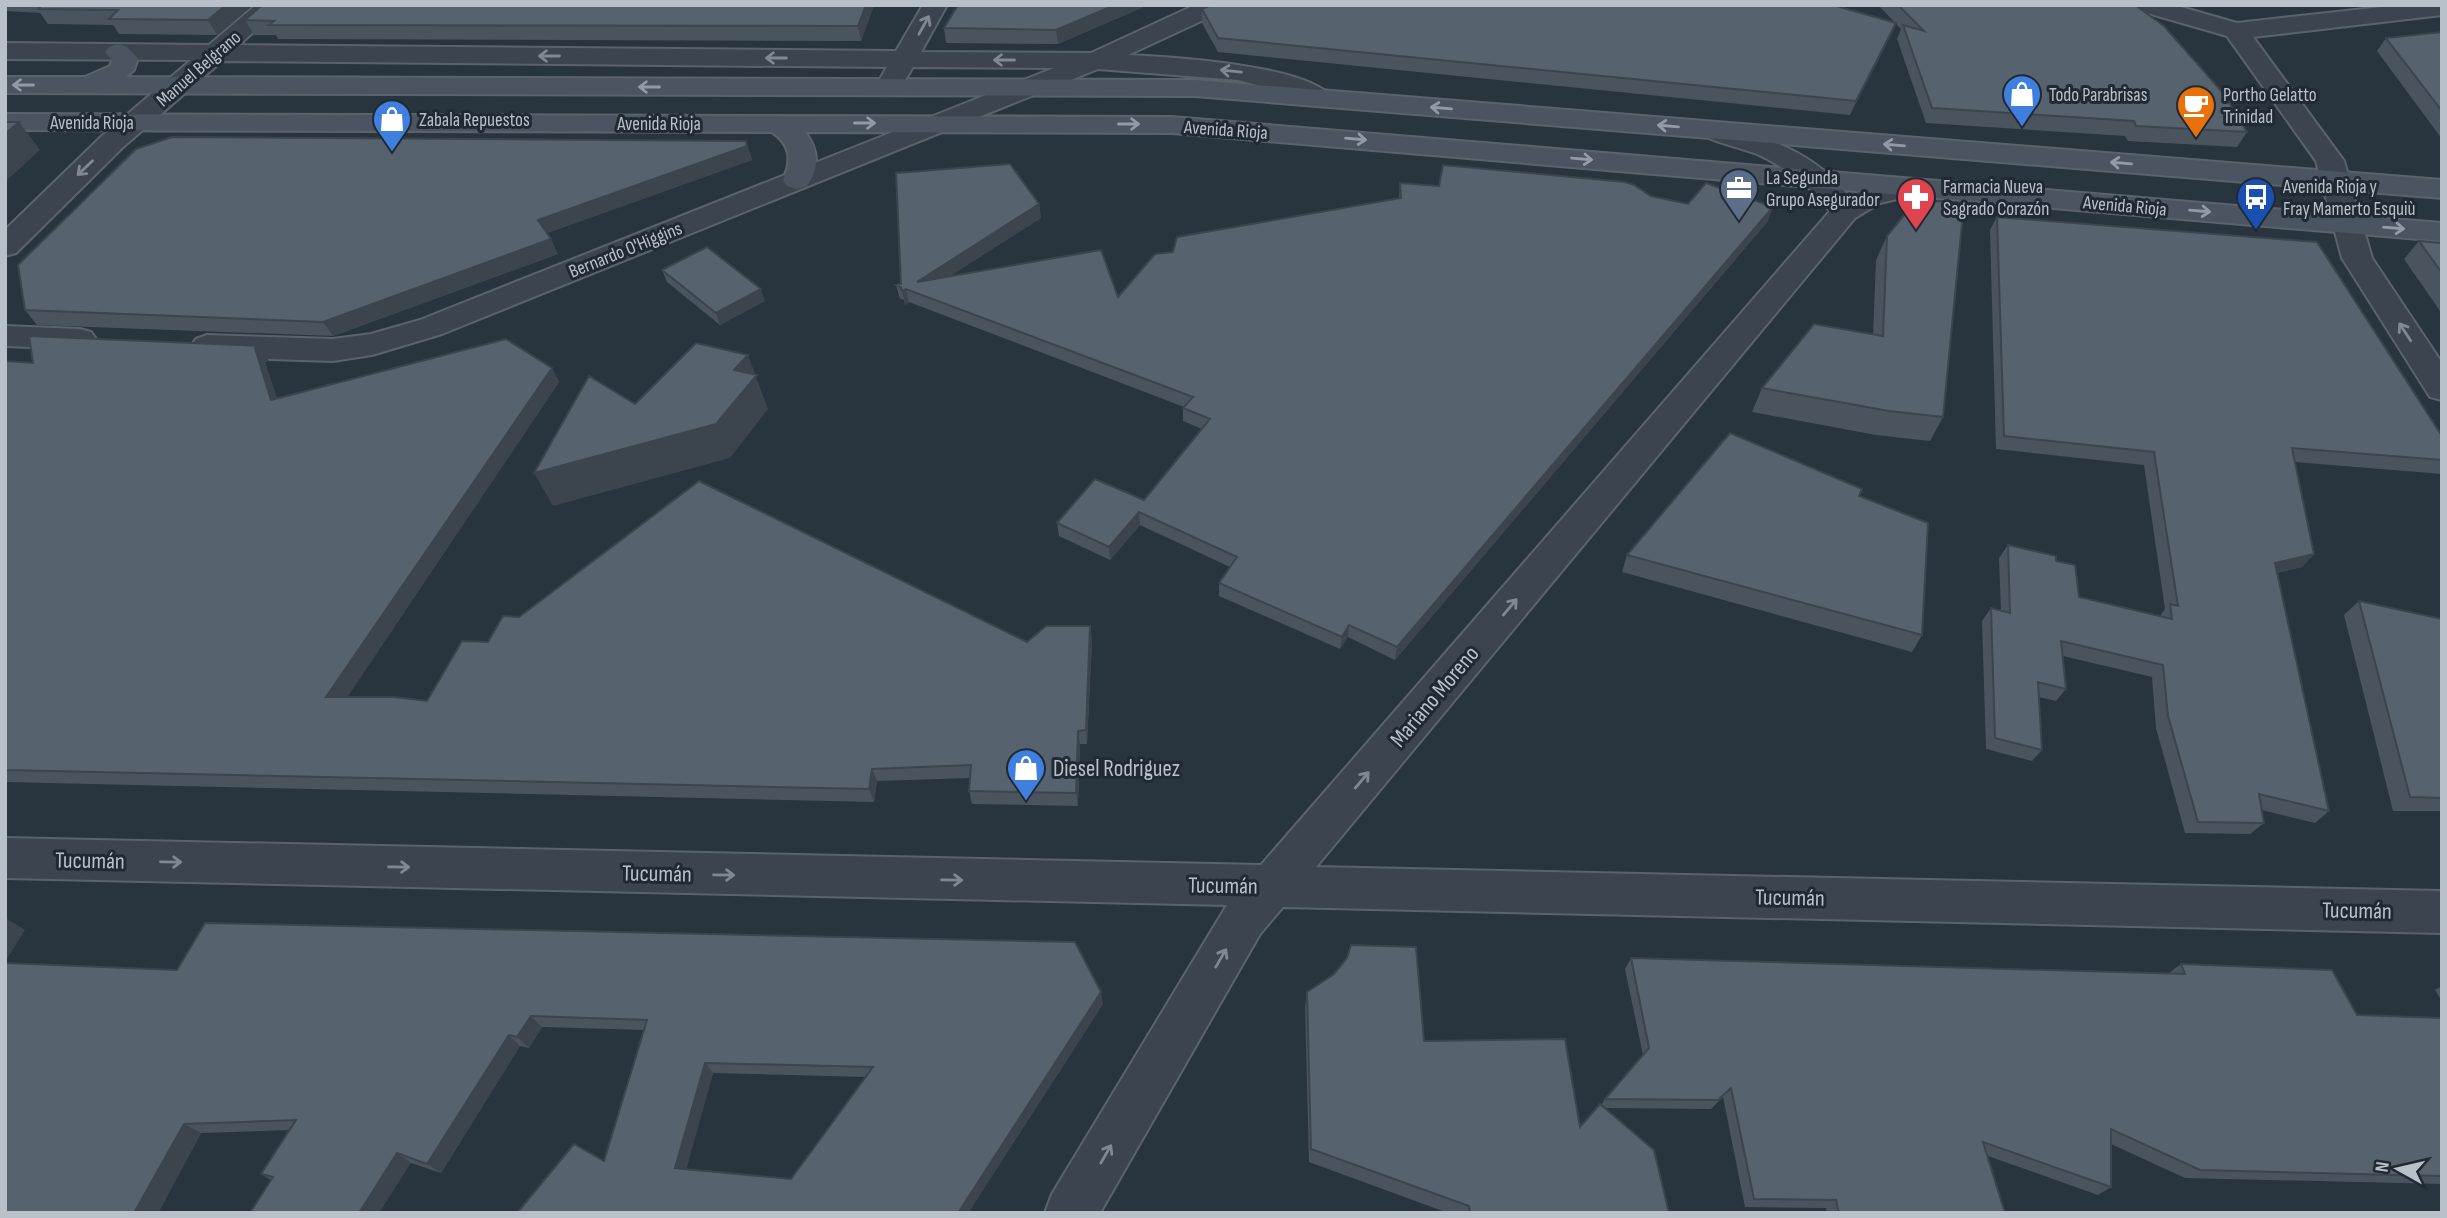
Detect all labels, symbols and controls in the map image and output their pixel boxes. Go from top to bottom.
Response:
one-way arrow [918,15,931,36]
street label: Manuel Belgrano [152,26,246,112]
one-way arrow [538,49,561,63]
one-way arrow [765,51,788,65]
one-way arrow [993,53,1016,67]
one-way arrow [1220,64,1243,77]
shop icon: Todo Parabrisas [2001,73,2043,128]
one-way arrow [12,78,35,92]
one-way arrow [638,80,661,94]
place label: Todo Parabrisas [2049,84,2148,107]
cafe icon: Portho Gelatto Trinidad [2175,84,2217,139]
place label: Portho Gelatto Trinidad [2223,84,2317,129]
shop icon: Zabala Repuestos [371,98,413,153]
one-way arrow [1430,101,1453,114]
place label: Zabala Repuestos [419,109,530,132]
street label: Avenida Rioja [49,112,134,135]
street label: Avenida Rioja [616,113,701,136]
one-way arrow [853,116,876,130]
street label: Avenida Rioja [1182,116,1268,145]
one-way arrow [1117,117,1140,131]
one-way arrow [1657,119,1679,132]
one-way arrow [1344,133,1366,146]
one-way arrow [1884,138,1906,151]
one-way arrow [1571,153,1593,166]
one-way arrow [2110,156,2133,169]
one-way arrow [77,160,94,177]
office icon: La Segunda Grupo Asegurador [1718,167,1760,222]
place label: La Segunda Grupo Asegurador [1766,167,1880,212]
pharmacy icon: Farmacia Nueva Sagrado Corazón [1895,176,1937,231]
place label: Farmacia Nueva Sagrado Corazón [1943,176,2049,221]
bus stop icon: Avenida Rioja y Fray Mamerto Esquiù [2235,176,2277,231]
place label: Avenida Rioja y Fray Mamerto Esquiù [2282,176,2416,221]
street label: Avenida Rioja [2081,191,2168,222]
one-way arrow [2188,205,2210,218]
street label: Bernardo O'Higgins [566,217,686,284]
one-way arrow [2383,222,2405,235]
one-way arrow [2397,323,2412,342]
one-way arrow [1502,598,1518,616]
street label: Mariano Moreno [1384,640,1485,753]
shop icon: Diesel Rodriguez [1005,747,1047,802]
place label: Diesel Rodriguez [1053,755,1180,783]
one-way arrow [1355,772,1370,790]
street label: Tucumán [55,846,125,876]
one-way arrow [160,855,183,869]
street label: Tucumán [622,859,692,889]
one-way arrow [387,860,410,874]
one-way arrow [713,868,736,881]
street label: Tucumán [1188,871,1258,901]
one-way arrow [940,873,963,887]
street label: Tucumán [1755,883,1825,913]
street label: Tucumán [2322,896,2392,926]
one-way arrow [1214,948,1228,968]
north arrow [2363,1134,2433,1204]
one-way arrow [1099,1144,1113,1164]
text: N [2371,1160,2395,1173]

